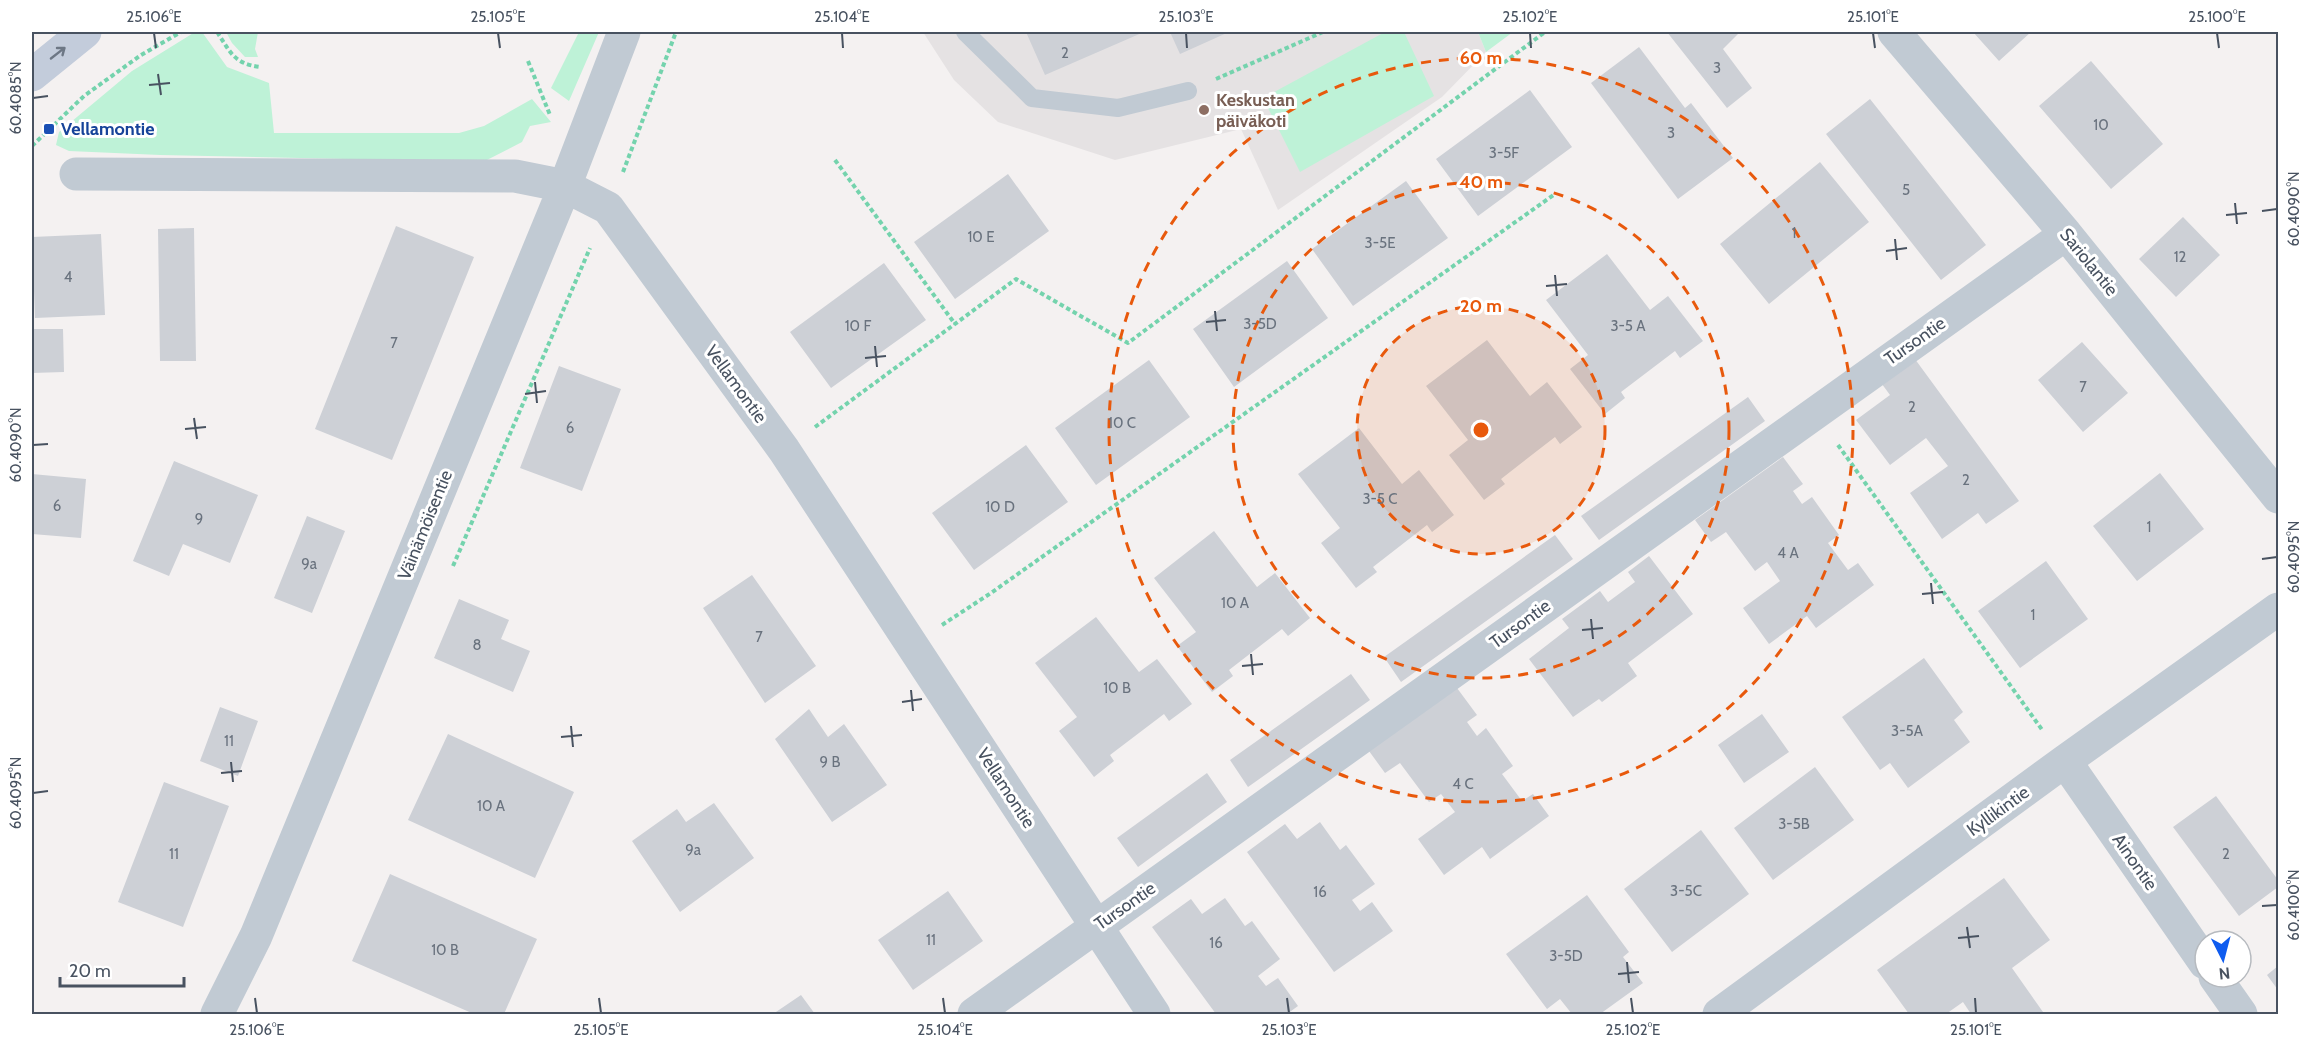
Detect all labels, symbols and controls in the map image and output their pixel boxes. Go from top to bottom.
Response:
text: 25.106°E [126,8,182,26]
text: 25.105°E [470,8,526,26]
text: 25.104°E [814,8,870,26]
text: 25.103°E [1158,8,1214,26]
text: 25.102°E [1503,8,1557,26]
text: 25.101°E [1847,8,1899,26]
text: 25.100°E [2188,8,2246,26]
house number: 2 [1061,44,1069,62]
one-way arrow [49,46,65,59]
text: 60 m [1460,47,1502,69]
house number: 3 [1713,59,1721,77]
text: 60.4085°N [7,61,25,135]
place label: Keskustan päiväkoti [1216,89,1295,132]
marker: Keskustan päiväkoti [1197,103,1211,117]
house number: 10 [2093,116,2109,134]
place label: Vellamontie [61,118,154,140]
marker: Vellamontie [42,122,56,136]
house number: 3 [1667,124,1675,142]
house number: 3-5F [1489,144,1519,162]
text: 40 m [1459,171,1503,193]
text: 60.4090°N [2285,172,2303,246]
house number: 5 [1902,181,1910,199]
house number: 1 [1792,224,1796,242]
street label: Sariolantie [2055,224,2123,300]
house number: 10 E [967,228,995,246]
house number: 3-5E [1365,234,1395,252]
house number: 12 [2174,248,2187,266]
house number: 4 [64,268,73,286]
text: 20 m [1460,295,1502,317]
street label: Tursontie [1880,312,1950,370]
house number: 3-5D [1243,315,1277,333]
house number: 10 F [845,317,871,335]
house number: 3-5 A [1610,317,1646,335]
house number: 7 [390,334,398,352]
street label: Vellamontie [700,341,772,427]
house number: 7 [2079,378,2087,396]
house number: 2 [1908,398,1916,416]
text: 60.4090°N [7,408,25,482]
house number: 10 C [1108,414,1136,432]
house number: 6 [566,419,574,437]
centre of rings [1471,420,1491,440]
street label: Väinämöisentie [393,467,457,583]
house number: 2 [1962,471,1970,489]
house number: 3-5 C [1362,490,1398,508]
house number: 6 [53,497,61,515]
house number: 10 D [985,498,1015,516]
house number: 9 [195,510,203,528]
house number: 1 [2147,518,2151,536]
text: 60.4095°N [2285,521,2303,593]
house number: 4 A [1777,544,1799,562]
house number: 9a [301,555,318,573]
house number: 10 A [1221,594,1250,612]
street label: Tursontie [1485,595,1555,653]
house number: 1 [2031,606,2035,624]
house number: 7 [755,628,763,646]
house number: 8 [472,636,482,654]
house number: 10 B [1103,679,1131,697]
house number: 3-5A [1891,722,1924,740]
house number: 11 [224,732,234,750]
street label: Vellamontie [972,744,1040,832]
house number: 9 B [820,753,840,771]
text: 60.4095°N [7,757,25,829]
house number: 4 C [1452,775,1474,793]
street label: Kyllikintie [1963,781,2033,841]
house number: 10 A [477,797,506,815]
house number: 3-5B [1778,815,1810,833]
street label: Ainontie [2108,830,2162,894]
house number: 9a [685,841,702,859]
house number: 11 [169,845,179,863]
house number: 2 [2222,845,2230,863]
text: 60.4100°N [2285,869,2303,941]
street label: Tursontie [1090,877,1160,935]
house number: 3-5C [1670,882,1702,900]
house number: 16 [1313,883,1327,901]
north arrow [2193,929,2253,989]
house number: 11 [926,931,936,949]
house number: 16 [1209,934,1223,952]
house number: 10 B [431,941,459,959]
house number: 3-5D [1549,947,1583,965]
scale bar [60,950,184,988]
text: 20 m [69,960,111,982]
text: N [2218,963,2231,983]
text: 25.106°E [229,1021,285,1039]
text: 25.105°E [573,1021,629,1039]
text: 25.104°E [917,1021,973,1039]
text: 25.103°E [1261,1021,1317,1039]
text: 25.102°E [1606,1021,1660,1039]
text: 25.101°E [1950,1021,2002,1039]

